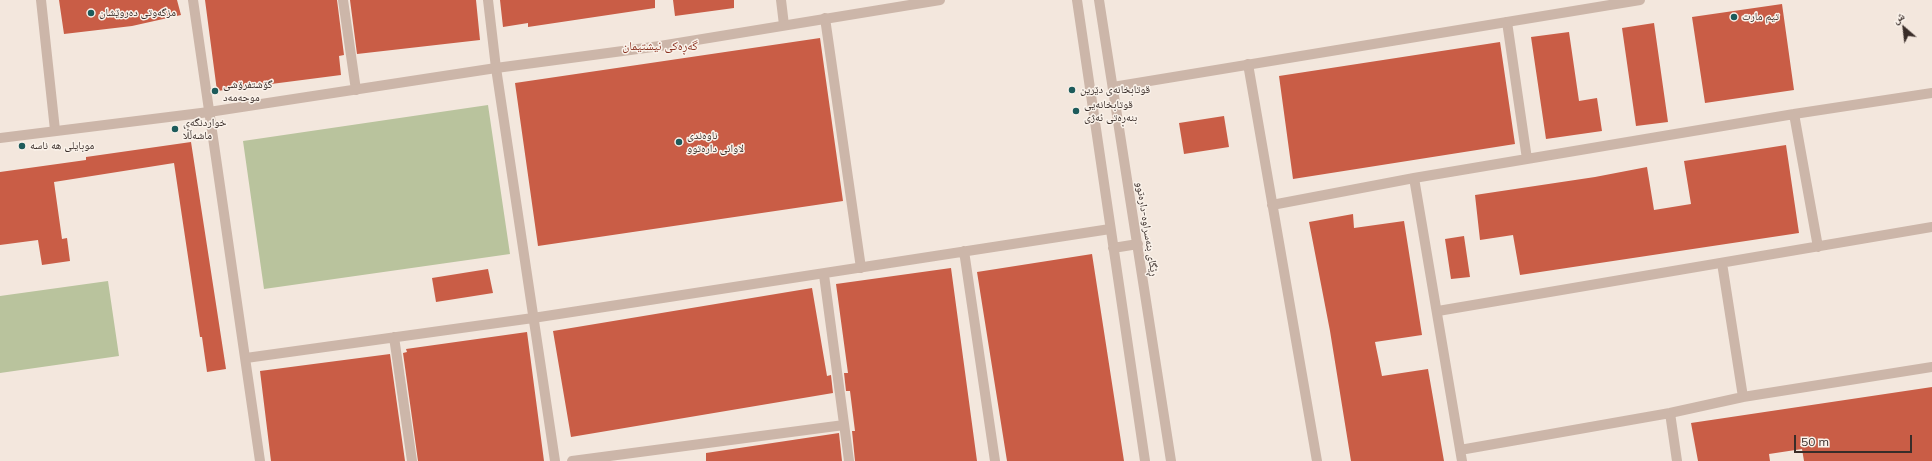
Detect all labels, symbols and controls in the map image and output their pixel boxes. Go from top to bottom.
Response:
place label: مزگەوتی دەروێشان [99,6,176,20]
marker: مزگەوتی دەروێشان [86,8,96,18]
north arrow [1884,8,1924,48]
text: ش [1890,8,1907,26]
place label: تیم مارت [1742,10,1779,24]
marker: تیم مارت [1729,12,1739,22]
district label: گەڕەکی نیشتیمان [622,39,698,53]
place label: گۆشتفرۆشی موحەمەد [223,78,273,104]
place label: قوتابخانەى دێرین [1080,83,1150,97]
marker: قوتابخانەى دێرین [1067,85,1077,95]
marker: گۆشتفرۆشی موحەمەد [210,86,220,96]
place label: قوتابخانەیی بنەڕەتی ئەژی [1084,98,1137,124]
marker: قوتابخانەیی بنەڕەتی ئەژی [1071,106,1081,116]
place label: خواردنگەی ماشەڵڵا [183,116,226,142]
marker: خواردنگەی ماشەڵڵا [170,124,180,134]
place label: ناوەندی لاوانی دارەتوو [687,129,744,155]
marker: ناوەندی لاوانی دارەتوو [674,137,684,147]
place label: موبایلی هه ناسه [30,139,94,153]
marker: موبایلی هه ناسه [17,141,27,151]
street label: ڕێگای بنەسراوە-دارەتوو [1133,181,1161,277]
scale bar [1796,427,1914,453]
text: 50 m [1801,434,1829,449]

